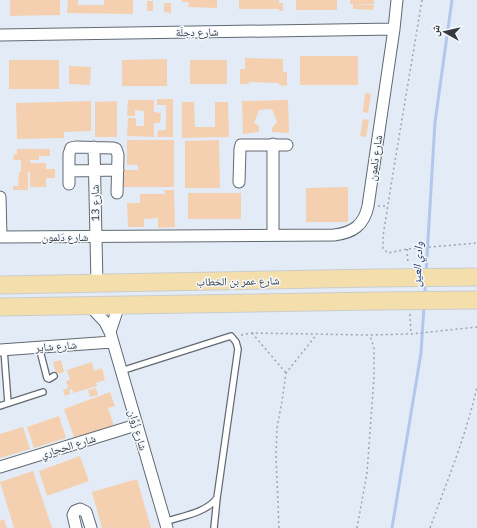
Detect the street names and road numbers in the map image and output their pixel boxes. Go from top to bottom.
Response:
street label: شارع دِجلَة [176,25,218,39]
street label: شارع دَلمون [365,134,385,182]
street label: شارع 13 [88,185,102,221]
street label: شارع دَلمون [42,230,88,244]
street label: شارع عمر بن الخطاب [196,273,280,289]
street label: شارع شاير [34,338,77,355]
street label: شارع زُوَّان [125,408,151,452]
street label: شارع الحجاري [39,431,98,463]

